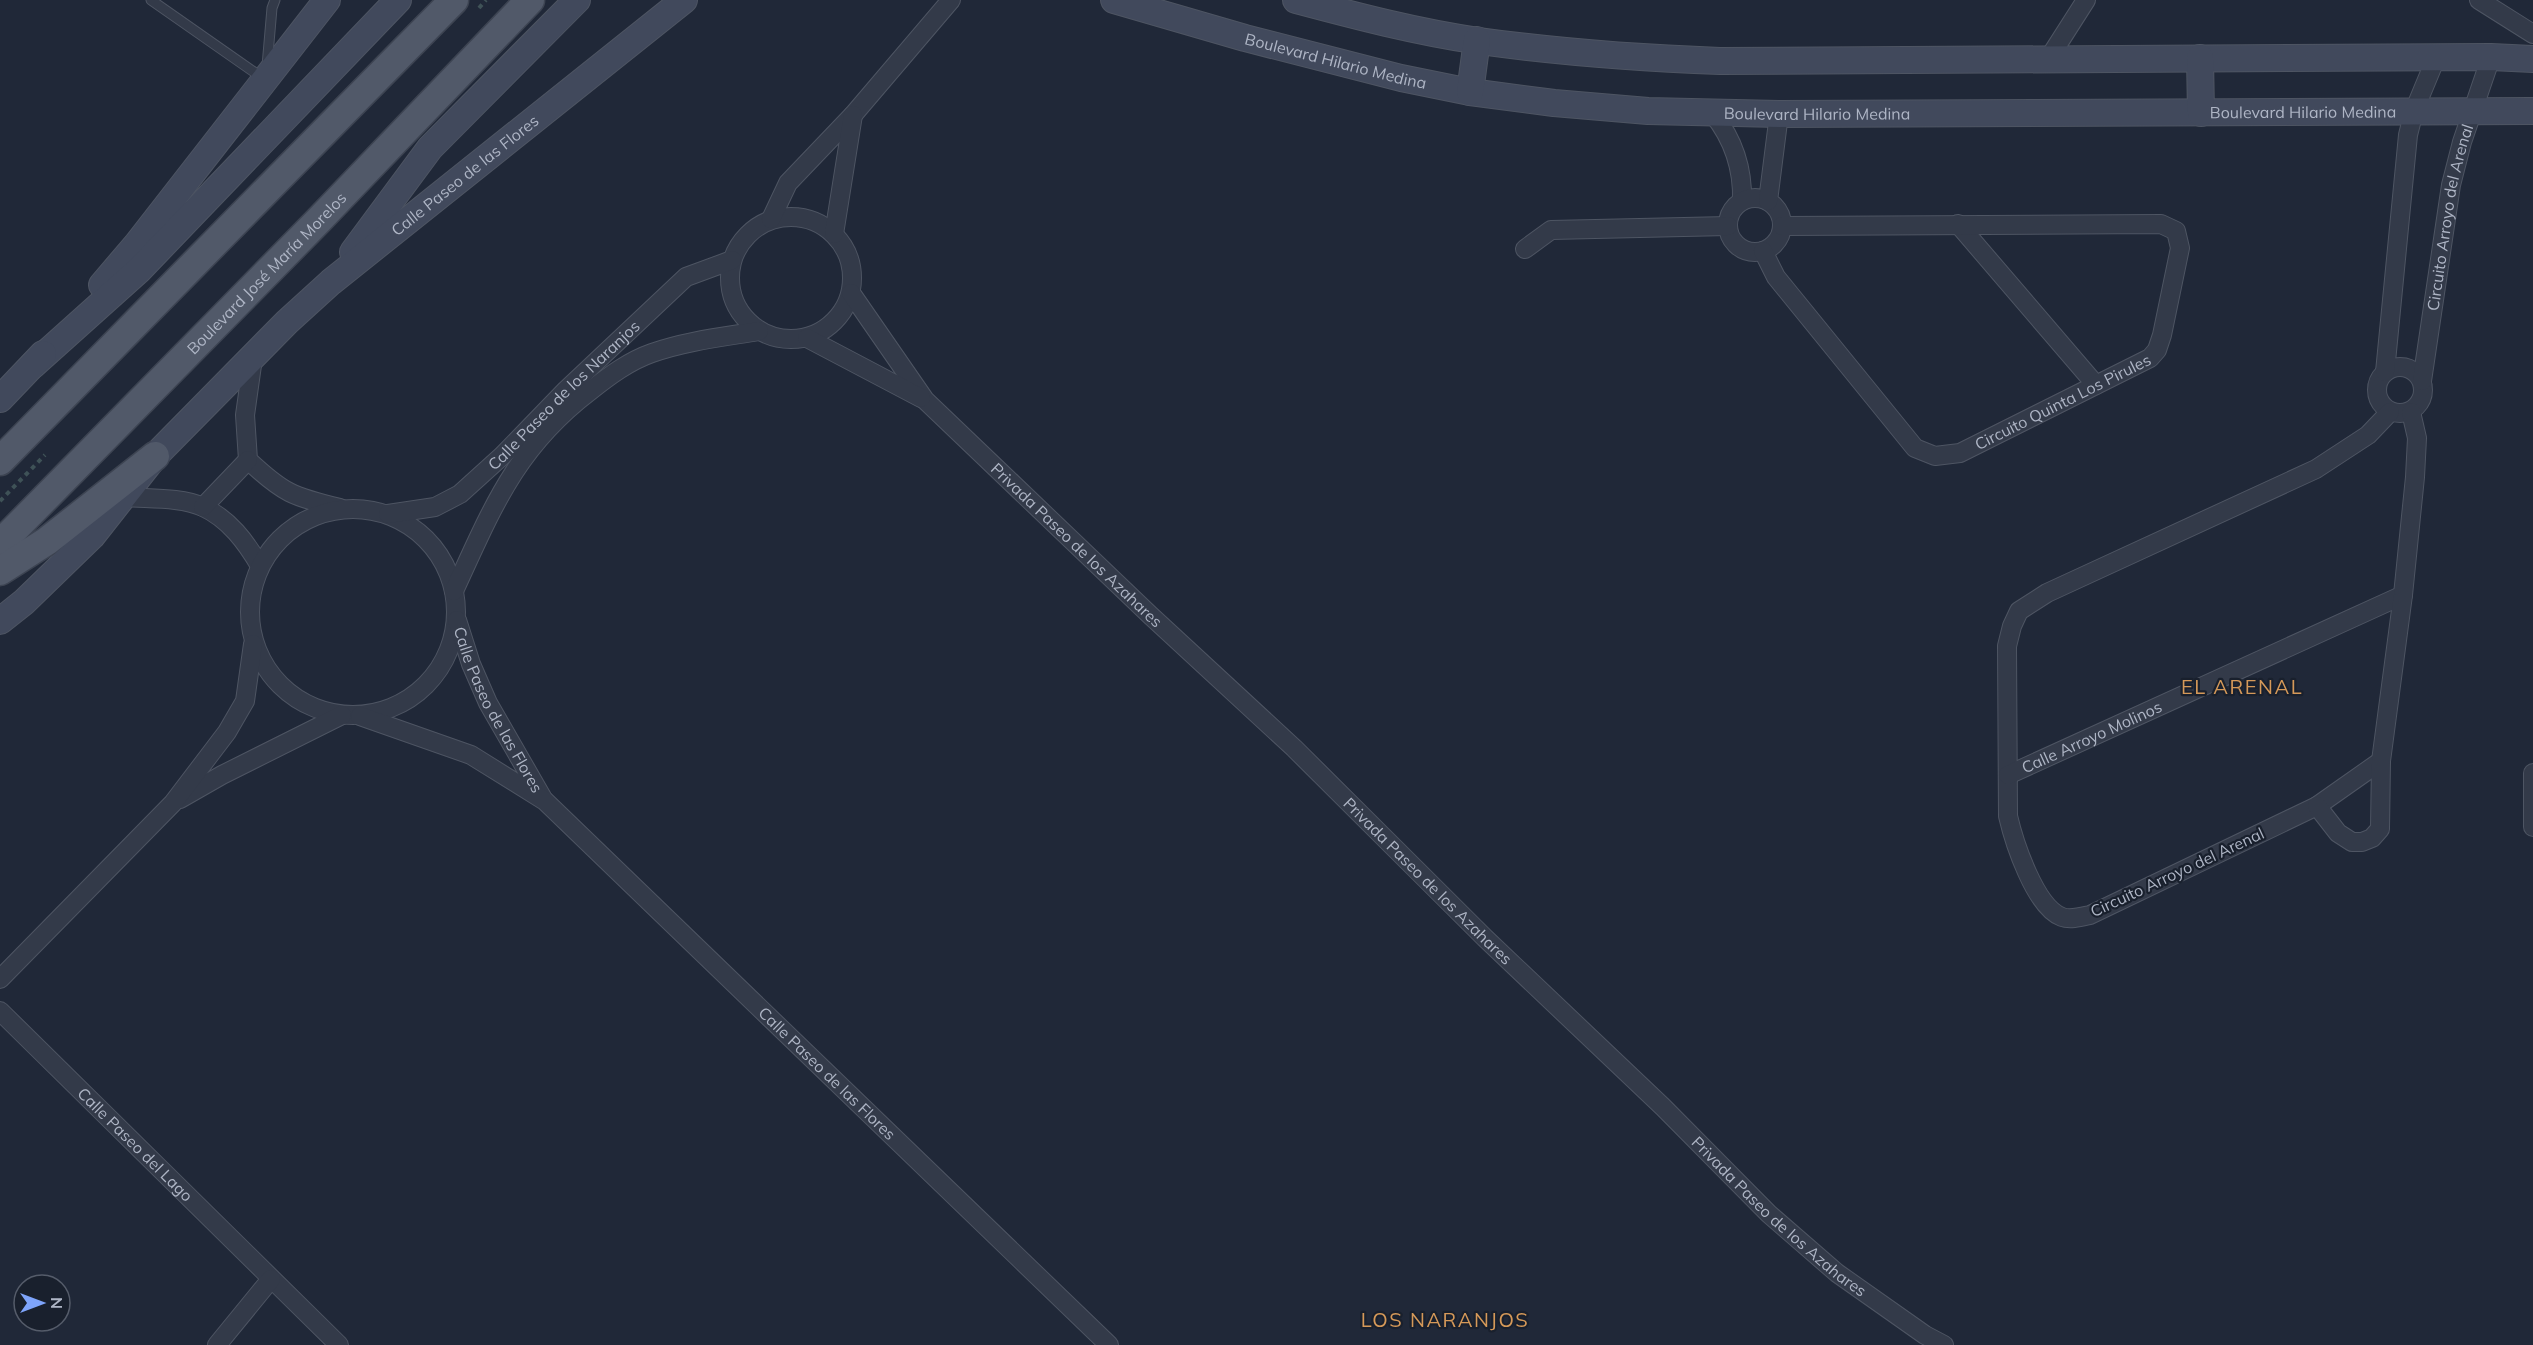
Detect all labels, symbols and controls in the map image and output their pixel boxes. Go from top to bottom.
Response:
street label: Boulevard Hilario Medina [1243,28,1428,93]
street label: Boulevard Hilario Medina [2210,102,2396,122]
street label: Boulevard Hilario Medina [1724,103,1910,124]
street label: Calle Paseo de las Flores [387,110,543,240]
street label: Circuito Arroyo del Arenal [2423,121,2477,312]
street label: Boulevard José María Morelos [183,188,350,358]
street label: Calle Paseo de los Naranjos [483,316,644,474]
street label: Circuito Quinta Los Pirules [1971,349,2154,454]
street label: Privada Paseo de los Azahares [987,459,1167,631]
street label: Calle Paseo de las Flores [450,624,547,796]
district label: EL ARENAL [2181,674,2303,699]
street label: Calle Arroyo Molinos [2018,696,2165,777]
street label: Privada Paseo de los Azahares [1339,793,1517,969]
street label: Circuito Arroyo del Arenal [2087,823,2267,921]
street label: Calle Paseo de las Flores [755,1003,900,1144]
street label: Calle Paseo del Lago [74,1083,197,1205]
street label: Privada Paseo de los Azahares [1688,1132,1871,1301]
north arrow [12,1273,72,1333]
text: N [47,1297,67,1309]
district label: LOS NARANJOS [1361,1307,1529,1332]

